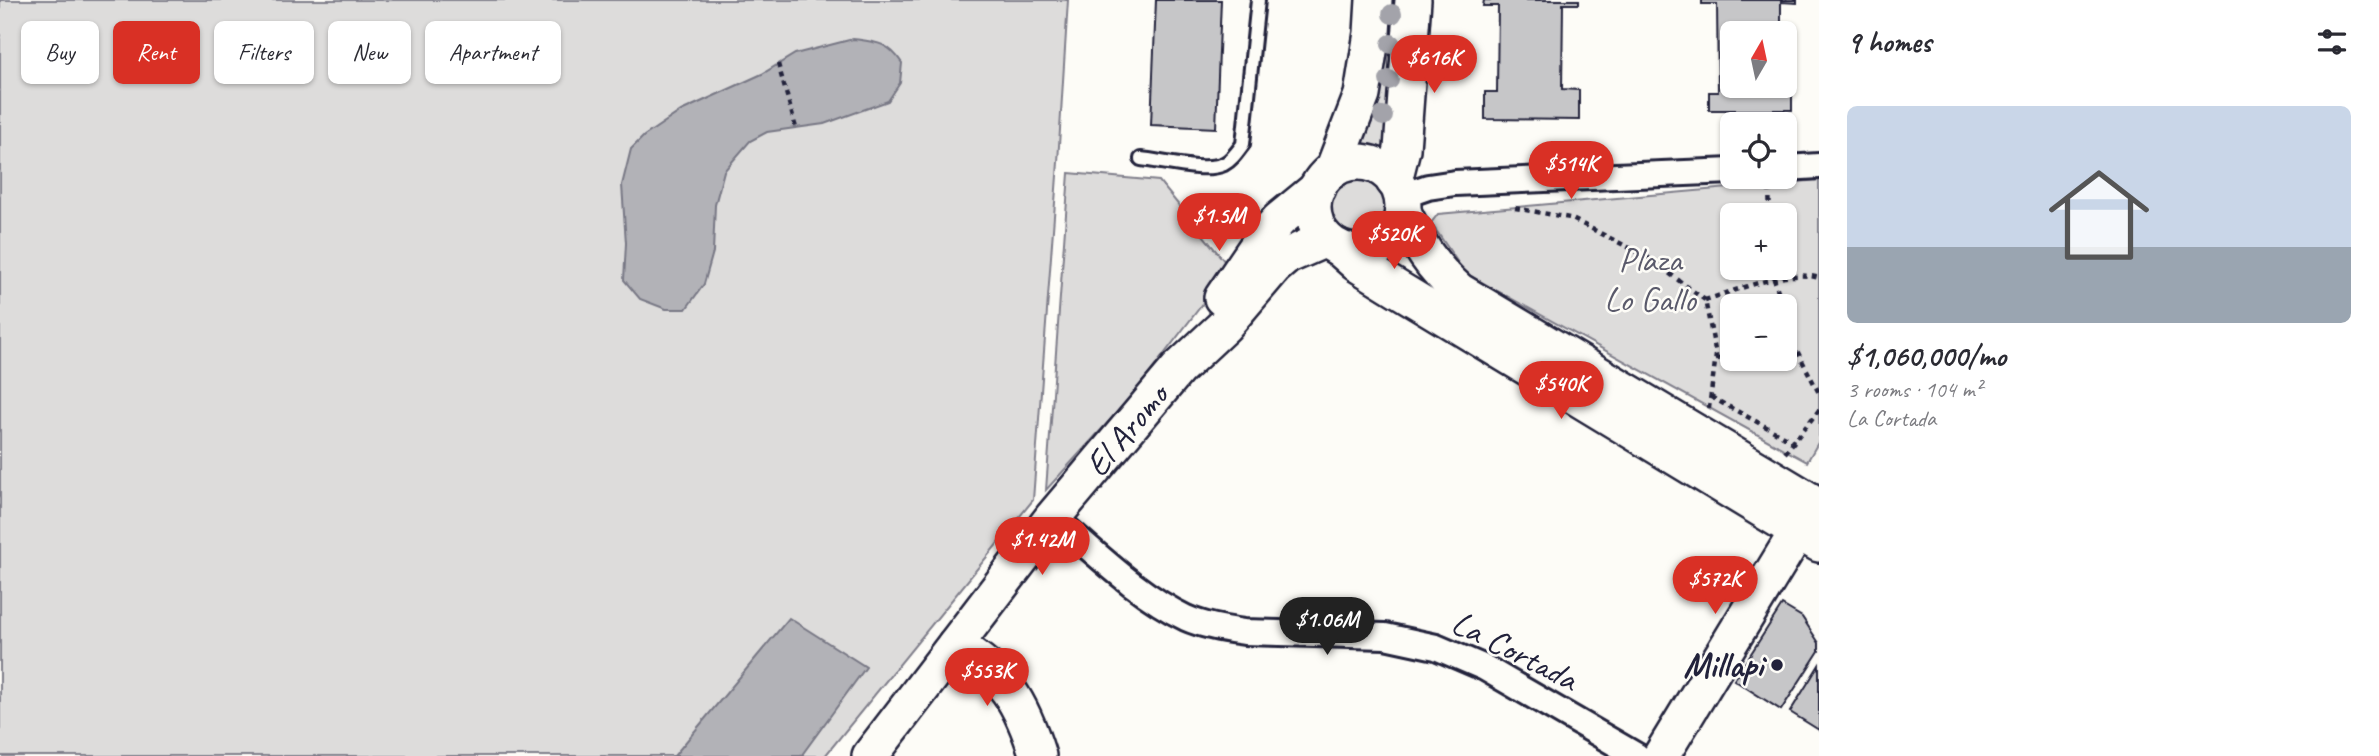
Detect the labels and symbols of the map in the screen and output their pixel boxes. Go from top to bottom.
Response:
north arrow [1720,21,1797,98]
pin: $616K [1385,36,1483,95]
pin: $514K [1522,142,1620,201]
pin: $1.5M [1170,194,1268,253]
pin: $520K [1345,212,1443,271]
park label: Plaza Lo Gallo [1604,237,1697,322]
pin: $540K [1512,362,1610,421]
street label: El Aromo [1075,372,1180,486]
pin: $1.42M [985,518,1099,577]
pin: $572K [1666,556,1764,616]
pin: $1.06M [1270,598,1384,657]
street label: La Cortada [1444,600,1588,702]
place label: Millapi [1683,643,1768,688]
pin: $553K [938,648,1036,708]
marker: Millapi [1769,657,1785,673]

